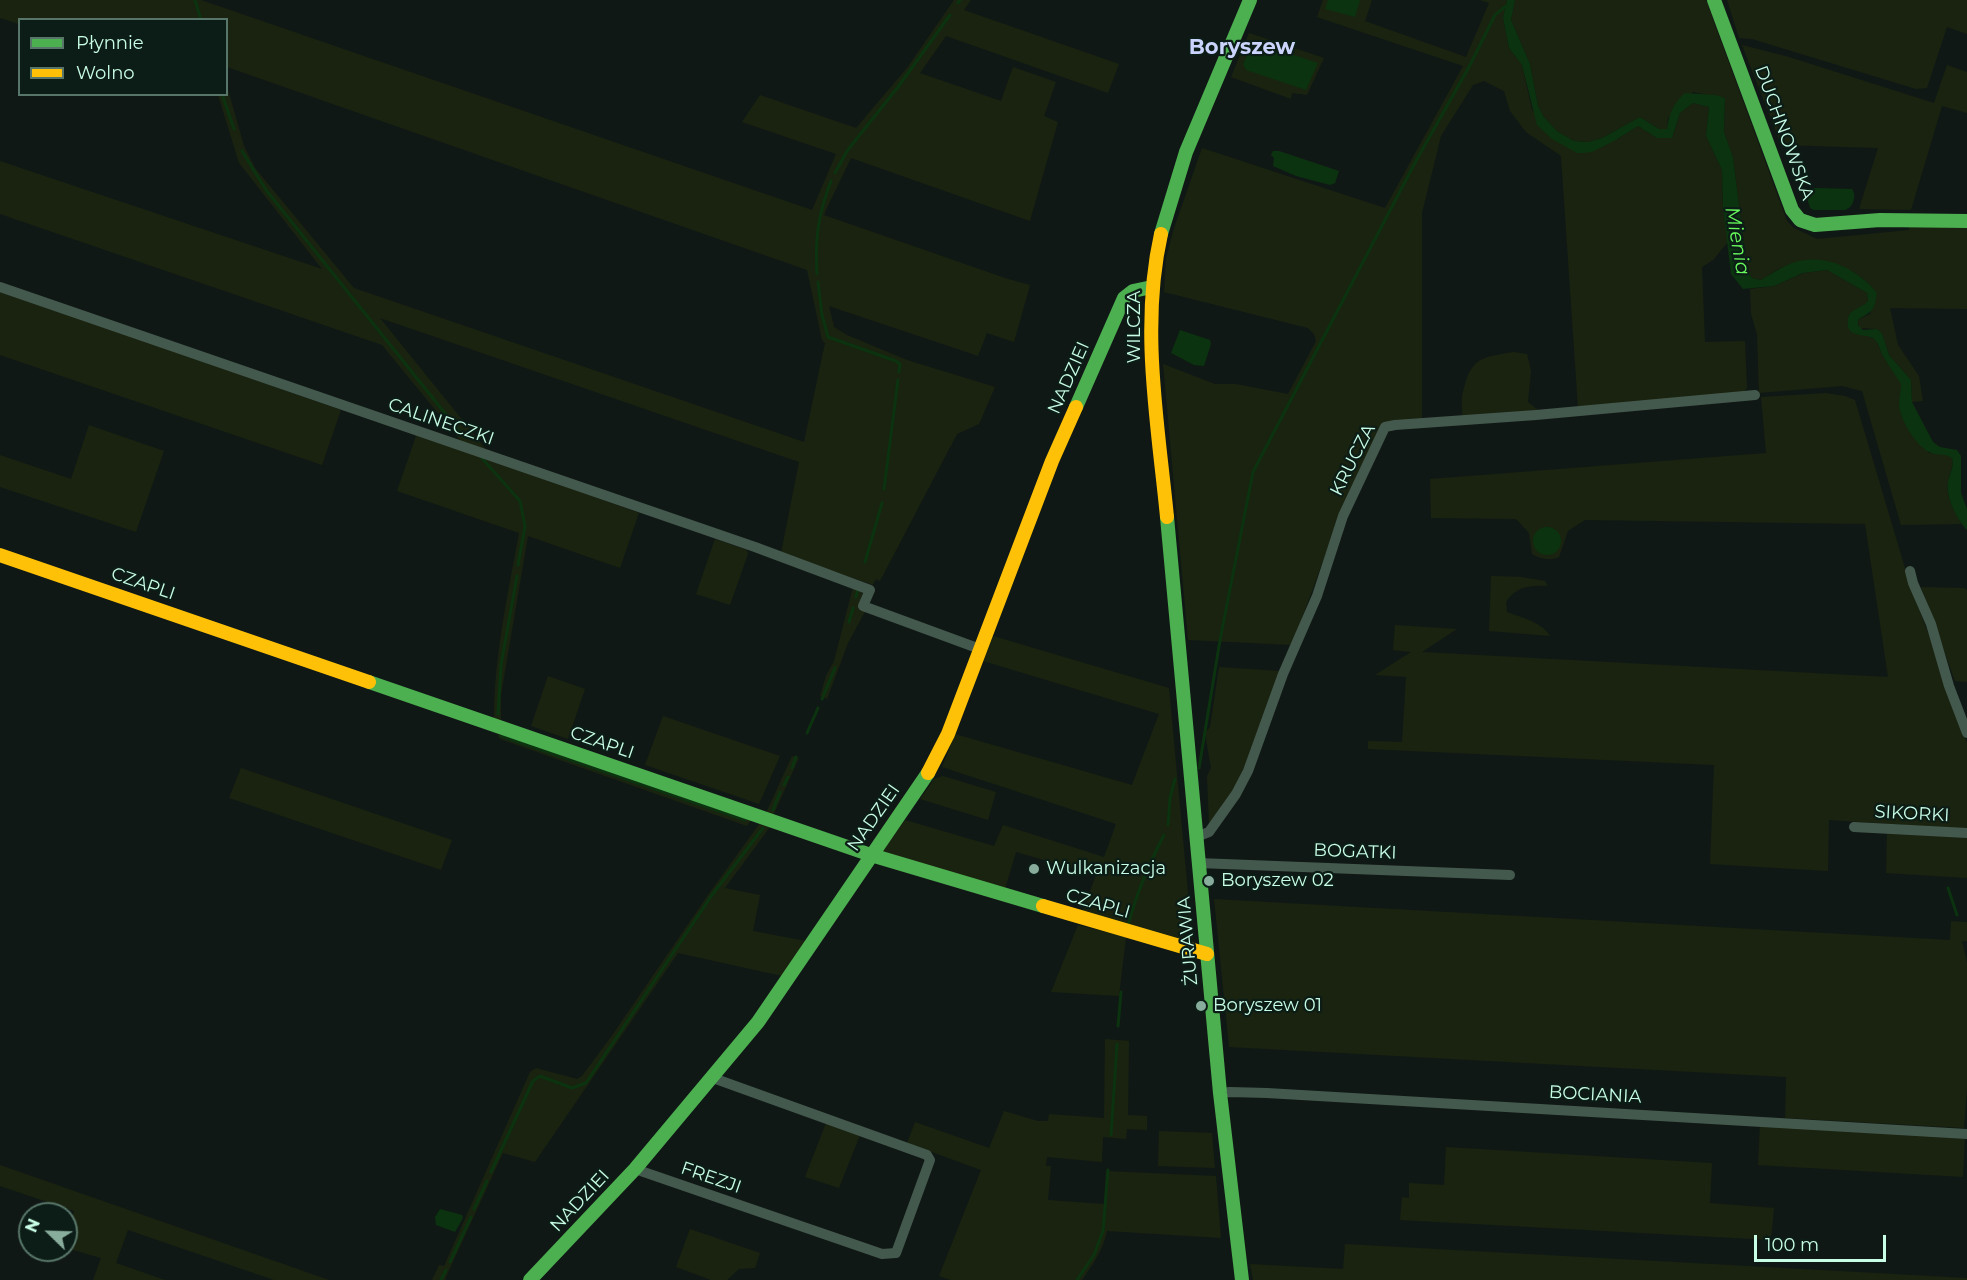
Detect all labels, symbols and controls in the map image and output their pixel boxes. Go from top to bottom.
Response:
legend [18,18,228,96]
text: Płynnie [76,32,144,54]
district label: Boryszew [1189,35,1295,61]
text: Wolno [76,62,135,84]
street label: DUCHNOWSKA [1750,63,1818,203]
water label: Mienia [1719,205,1755,277]
street label: WILCZA [1124,291,1146,363]
street label: NADZIEI [1043,338,1095,418]
street label: CALINECZKI [385,394,497,450]
street label: KRUCZA [1326,421,1380,499]
street label: CZAPLI [108,563,178,605]
street label: CZAPLI [567,722,637,764]
street label: NADZIEI [843,780,905,856]
street label: SIKORKI [1874,801,1950,827]
street label: BOGATKI [1313,840,1397,864]
place label: Wulkanizacja [1046,858,1166,880]
marker: Wulkanizacja [1027,862,1041,876]
place label: Boryszew 02 [1221,870,1334,892]
marker: Boryszew 02 [1202,874,1216,888]
street label: CZAPLI [1063,884,1133,924]
street label: ŻURAWIA [1173,896,1203,986]
place label: Boryszew 01 [1213,995,1322,1017]
marker: Boryszew 01 [1194,999,1208,1013]
street label: BOCIANIA [1548,1082,1642,1108]
street label: FREZJI [678,1158,744,1198]
street label: NADZIEI [546,1166,614,1236]
north arrow [18,1202,78,1262]
text: N [22,1216,44,1235]
scale bar [1757,1223,1889,1261]
text: 100 m [1765,1234,1819,1256]

